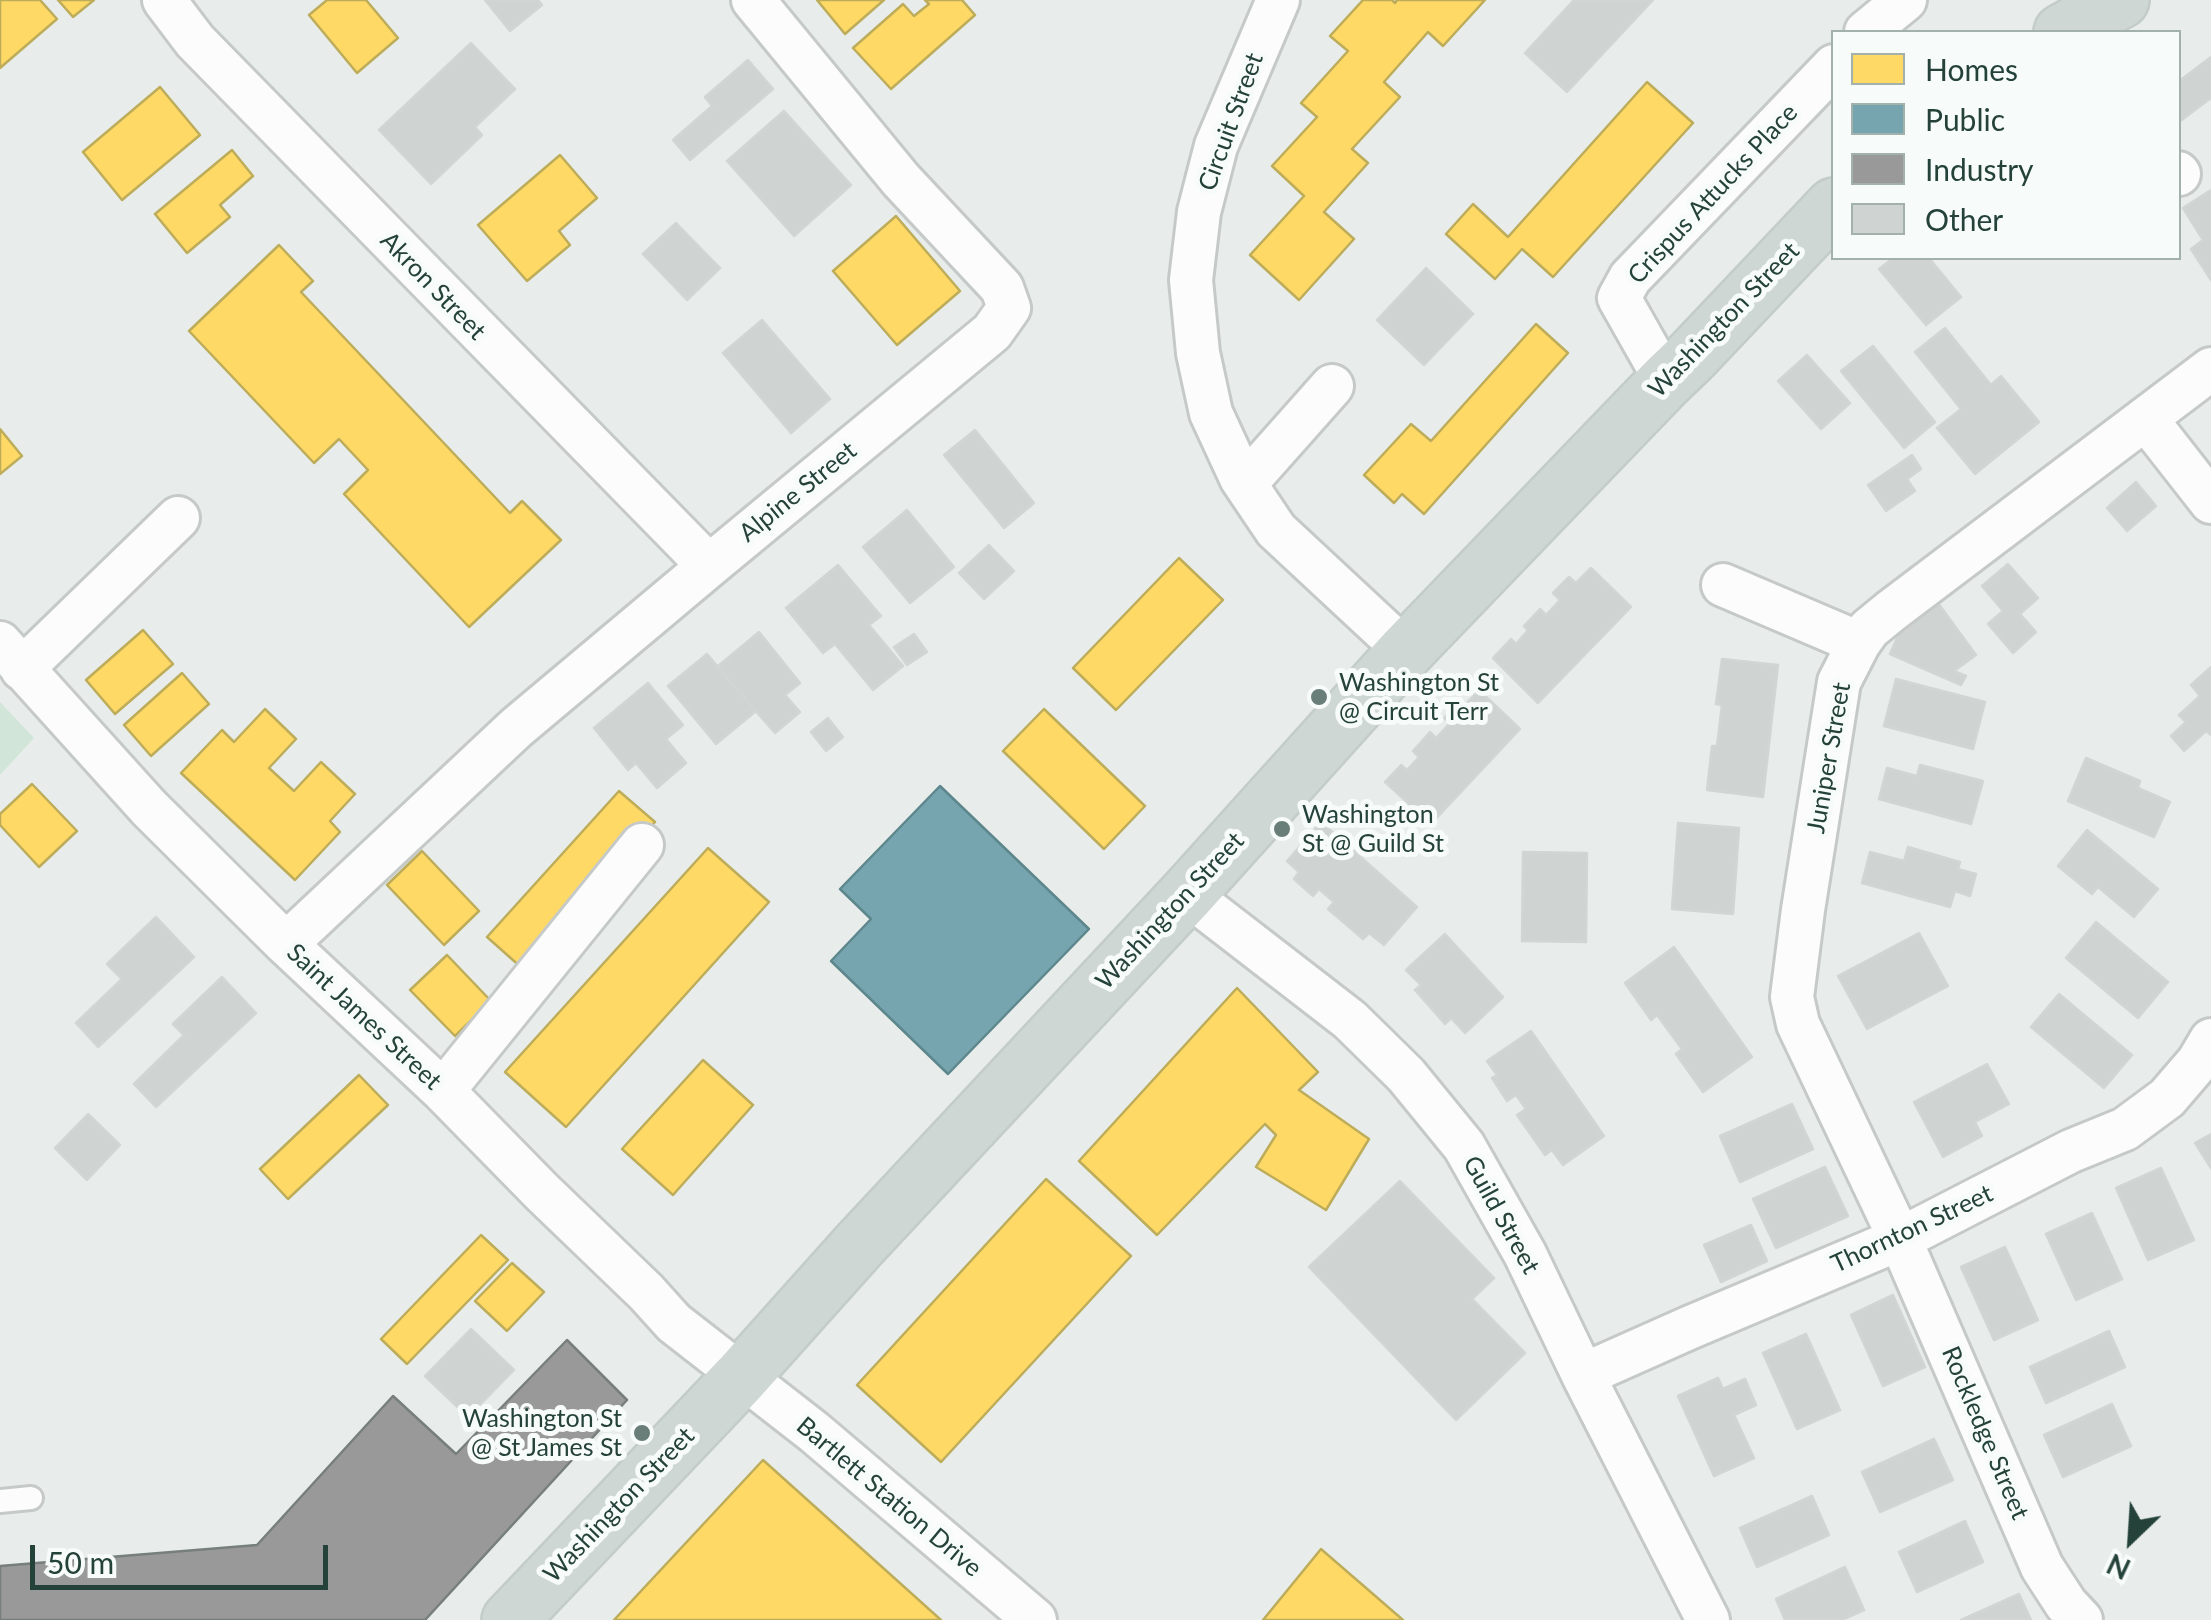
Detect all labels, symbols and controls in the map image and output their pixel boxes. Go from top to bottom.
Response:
legend [1831,30,2181,260]
street label: Circuit Street [1192,49,1270,195]
text: Homes [1925,51,2018,87]
street label: Crispus Attucks Place [1622,98,1804,290]
text: Public [1925,101,2005,137]
text: Industry [1925,151,2034,187]
text: Other [1925,201,2003,237]
street label: Akron Street [374,226,492,346]
street label: Washington Street [1642,236,1806,404]
street label: Alpine Street [733,436,863,548]
place label: Washington St @ Circuit Terr [1339,668,1499,727]
street label: Juniper Street [1801,680,1857,836]
marker: Washington St @ Circuit Terr [1308,686,1330,708]
place label: Washington St @ Guild St [1302,800,1444,859]
marker: Washington St @ Guild St [1271,818,1293,840]
street label: Washington Street [1090,826,1250,996]
street label: Saint James Street [281,938,447,1096]
street label: Guild Street [1456,1151,1546,1279]
street label: Thornton Street [1826,1178,1998,1280]
street label: Rockledge Street [1935,1342,2035,1524]
place label: Washington St @ St James St [462,1404,622,1463]
street label: Bartlett Station Drive [790,1411,988,1583]
street label: Washington Street [537,1421,701,1589]
marker: Washington St @ St James St [631,1422,653,1444]
north arrow [2081,1490,2181,1590]
scale bar [35,1525,332,1587]
text: 50 m [47,1544,114,1580]
text: N [2101,1547,2135,1587]

